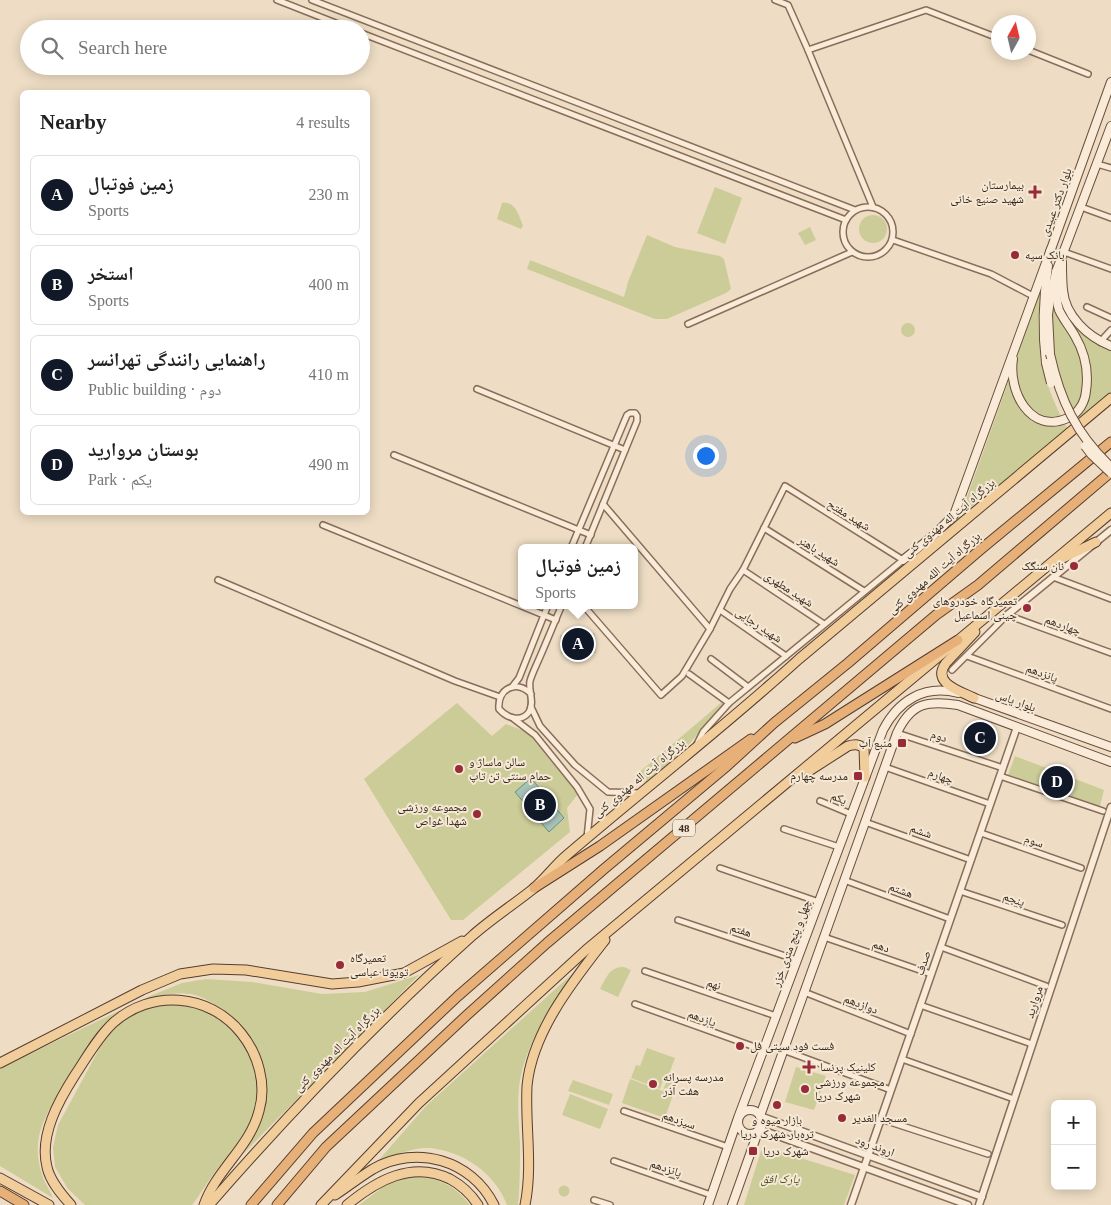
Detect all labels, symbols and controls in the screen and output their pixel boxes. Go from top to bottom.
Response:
north arrow [991,15,1036,60]
search box [20,20,370,75]
icon: search [38,34,66,62]
text: Search here [78,37,167,58]
text: Nearby [40,110,107,134]
text: 4 results [296,114,350,131]
street label: بلوار دکتر عبیدی [1037,166,1075,238]
text: زمین فوتبال [88,173,174,194]
place label: بیمارستان شهید صنیع خانی [950,178,1024,206]
marker: بیمارستان شهید صنیع خانی [1028,185,1042,199]
text: A [51,186,63,203]
text: 230 m [309,186,349,203]
text: Sports [88,202,129,219]
place label: بانک سپه [1025,248,1065,262]
marker: بانک سپه [1009,249,1021,261]
text: استخر [88,263,134,284]
text: B [52,276,62,293]
text: 400 m [309,276,349,293]
text: Sports [88,292,129,309]
text: راهنمایی رانندگی تهرانسر [88,349,265,370]
text: C [51,366,63,383]
text: 410 m [309,366,349,383]
text: Public building · دوم [88,381,222,398]
text: بوستان مروارید [88,439,199,460]
your location [693,443,719,469]
text: D [51,456,63,473]
text: 490 m [309,456,349,473]
text: Park · یکم [88,471,152,488]
street label: بزرگراه آیت اله مهدوی کنی [900,476,998,561]
street label: شهید مفتح [825,496,873,534]
street label: بزرگراه آیت الله مهدوی کنی [885,529,984,617]
street label: شهید باهنر [795,532,842,570]
popup [518,544,638,609]
text: زمین فوتبال [535,555,621,576]
place label: نان سنگک [1021,559,1064,573]
marker: نان سنگک [1068,560,1080,572]
street label: شهید مطهری [762,568,816,610]
text: Sports [535,584,576,601]
place label: تعمیرگاه خودروهای چینی اسماعیل [933,594,1017,622]
marker: تعمیرگاه خودروهای چینی اسماعیل [1021,602,1033,614]
street label: شهید رجایی [733,604,785,646]
street label: چهاردهم [1043,612,1083,639]
pin: A [562,625,594,663]
street label: پانزدهم [1024,661,1060,686]
street label: بلوار یاس [994,687,1038,715]
pin: C [964,719,996,757]
street label: دوم [929,727,949,746]
street label: بزرگراه آیت اله مهدوی کنی [590,736,688,821]
place label: منبع آب [859,736,892,750]
marker: منبع آب [896,737,908,749]
place label: سالن ماساژ و حمام سنتی تن تاپ [469,755,551,784]
marker: سالن ماساژ و حمام سنتی تن تاپ [453,763,465,775]
pin: D [1041,763,1073,801]
street label: چهارم [926,765,956,788]
place label: مدرسه چهارم [790,769,848,784]
marker: مدرسه چهارم [852,770,864,782]
pin: B [524,786,556,824]
street label: یکم [829,789,849,809]
place label: مجموعه ورزشی شهدا غواص [397,800,467,828]
marker: مجموعه ورزشی شهدا غواص [471,808,483,820]
road number: 48 [673,820,695,836]
street label: ششم [908,821,934,842]
street label: سوم [1022,831,1046,852]
street label: هشتم [887,879,915,902]
street label: پنجم [1001,889,1027,910]
street label: چهل و پنج متری خزر [768,897,813,989]
street label: هفتم [728,920,753,941]
street label: دهم [870,937,892,956]
street label: صدف [912,949,934,977]
place label: تعمیرگاه تویوتا عباسی [350,951,409,979]
marker: تعمیرگاه تویوتا عباسی [334,959,346,971]
street label: نهم [705,975,723,994]
street label: مروارید [1022,984,1046,1020]
street label: دوازدهم [842,991,880,1018]
street label: بزرگراه آیت اله مهدوی کنی [291,1003,383,1095]
street label: یازدهم [686,1006,718,1031]
place label: فست فود سیتی فل [750,1039,834,1053]
marker: فست فود سیتی فل [734,1040,746,1052]
marker: کلینیک پرنسا [802,1060,816,1074]
place label: کلینیک پرنسا [820,1060,876,1074]
place label: مدرسه پسرانه هفت آذر [662,1070,724,1098]
place label: مجموعه ورزشی شهرک دریا [815,1075,885,1103]
marker: مدرسه پسرانه هفت آذر [647,1078,659,1090]
marker: مجموعه ورزشی شهرک دریا [799,1083,811,1095]
marker: بازار میوه و تره‌بار شهرک دریا [771,1099,783,1111]
map controls [1051,1100,1096,1190]
button: + [1051,1100,1096,1145]
street label: سیزدهم [660,1108,698,1133]
place label: مسجد الغدیر [851,1111,907,1125]
marker: مسجد الغدیر [836,1112,848,1124]
place label: بازار میوه و تره‌بار شهرک دریا [740,1113,814,1141]
street label: اروند رود [854,1133,896,1160]
place label: شهرک دریا [763,1144,809,1158]
marker: شهرک دریا [747,1145,759,1157]
button: − [1051,1145,1096,1190]
street label: پانزدهم [648,1156,684,1181]
park label: پارک افق [760,1172,800,1187]

